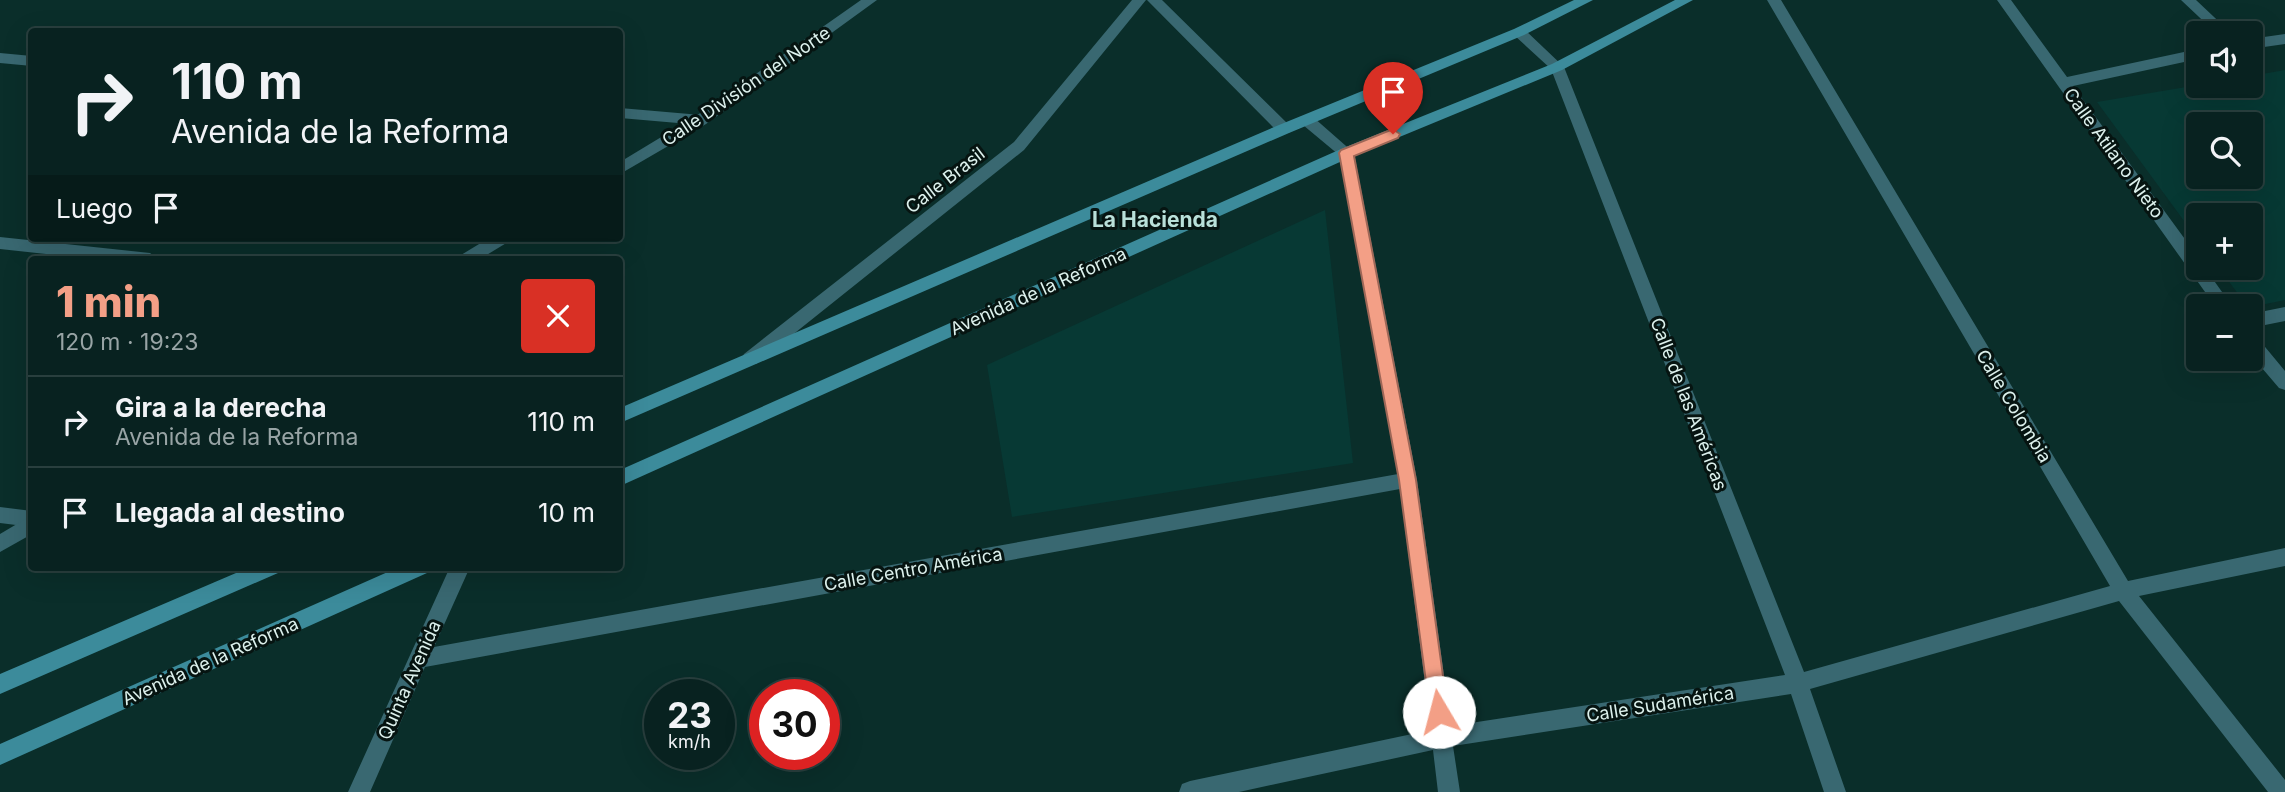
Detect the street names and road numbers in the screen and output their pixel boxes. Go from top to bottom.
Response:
street label: Calle División del Norte [658,22,834,150]
street label: Calle Atilano Nieto [2060,84,2168,222]
street label: Calle Brasil [901,143,989,217]
street label: Avenida de la Reforma [947,243,1129,339]
street label: Calle de las Américas [1646,315,1732,493]
street label: Calle Colombia [1972,346,2056,466]
street label: Calle Centro América [822,543,1004,595]
street label: Avenida de la Reforma [119,613,301,709]
street label: Quinta Avenida [373,617,445,743]
street label: Calle Sudamérica [1585,682,1735,726]

